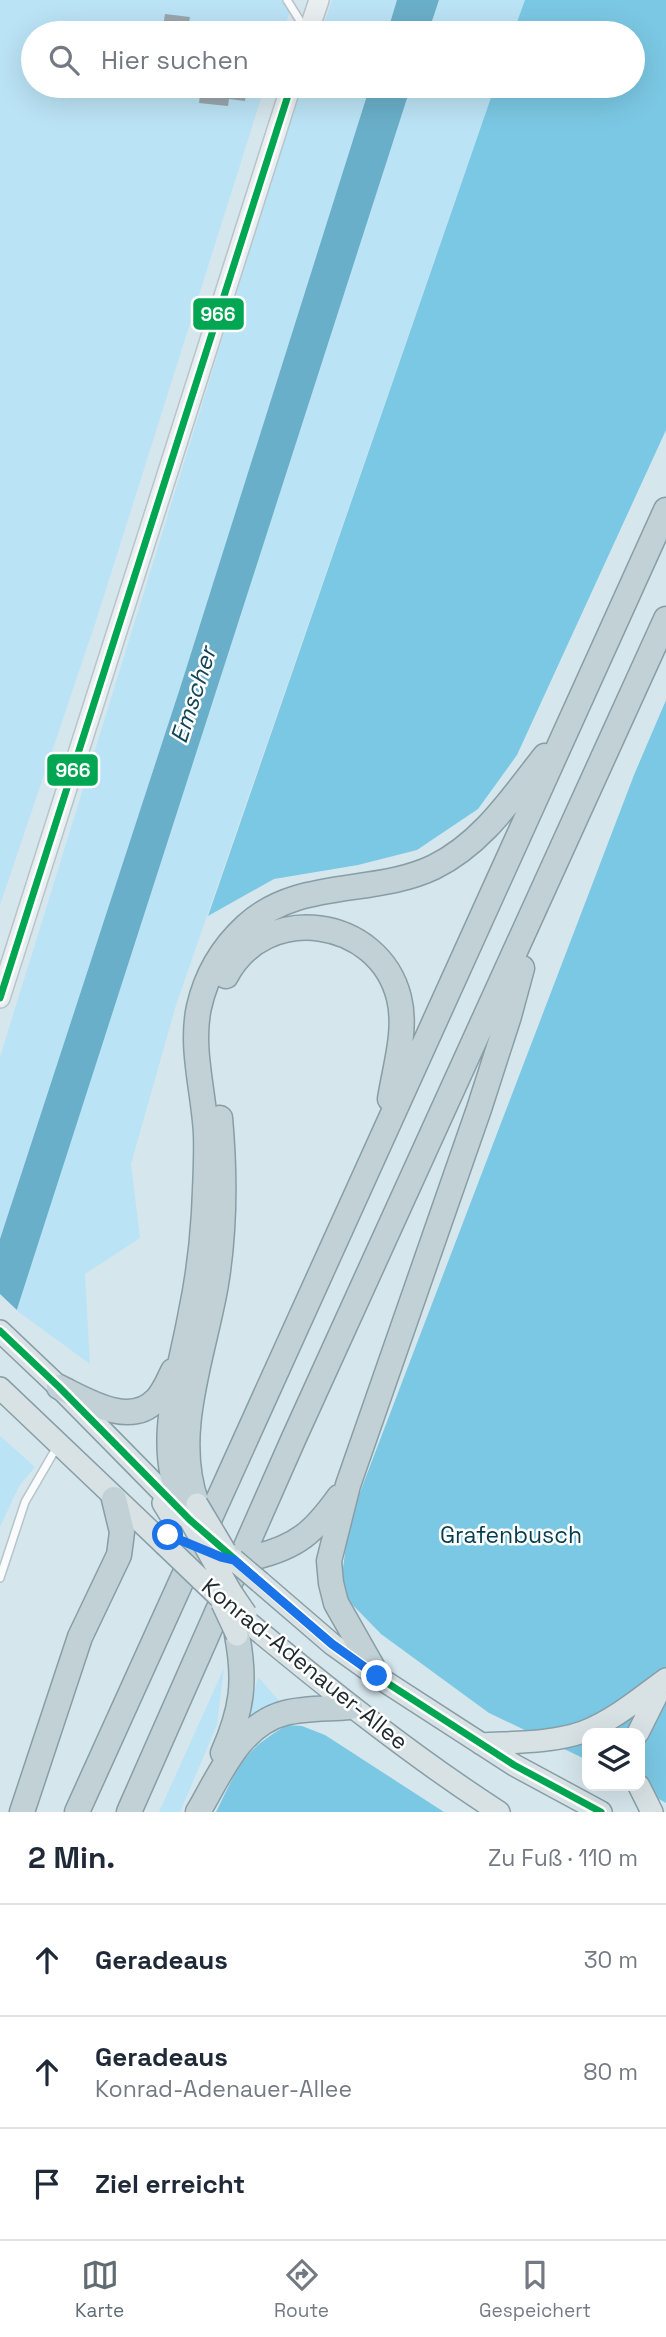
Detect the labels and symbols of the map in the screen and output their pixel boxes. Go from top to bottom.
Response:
line badge: 966 [192,297,245,331]
text: 966 [200,302,236,327]
water label: Emscher [163,640,224,747]
line badge: 966 [46,753,99,787]
text: 966 [55,758,91,783]
route start [152,1519,183,1550]
park label: Grafenbusch [440,1520,582,1550]
street label: Konrad-Adenauer-Allee [196,1571,414,1757]
route end [361,1660,392,1691]

